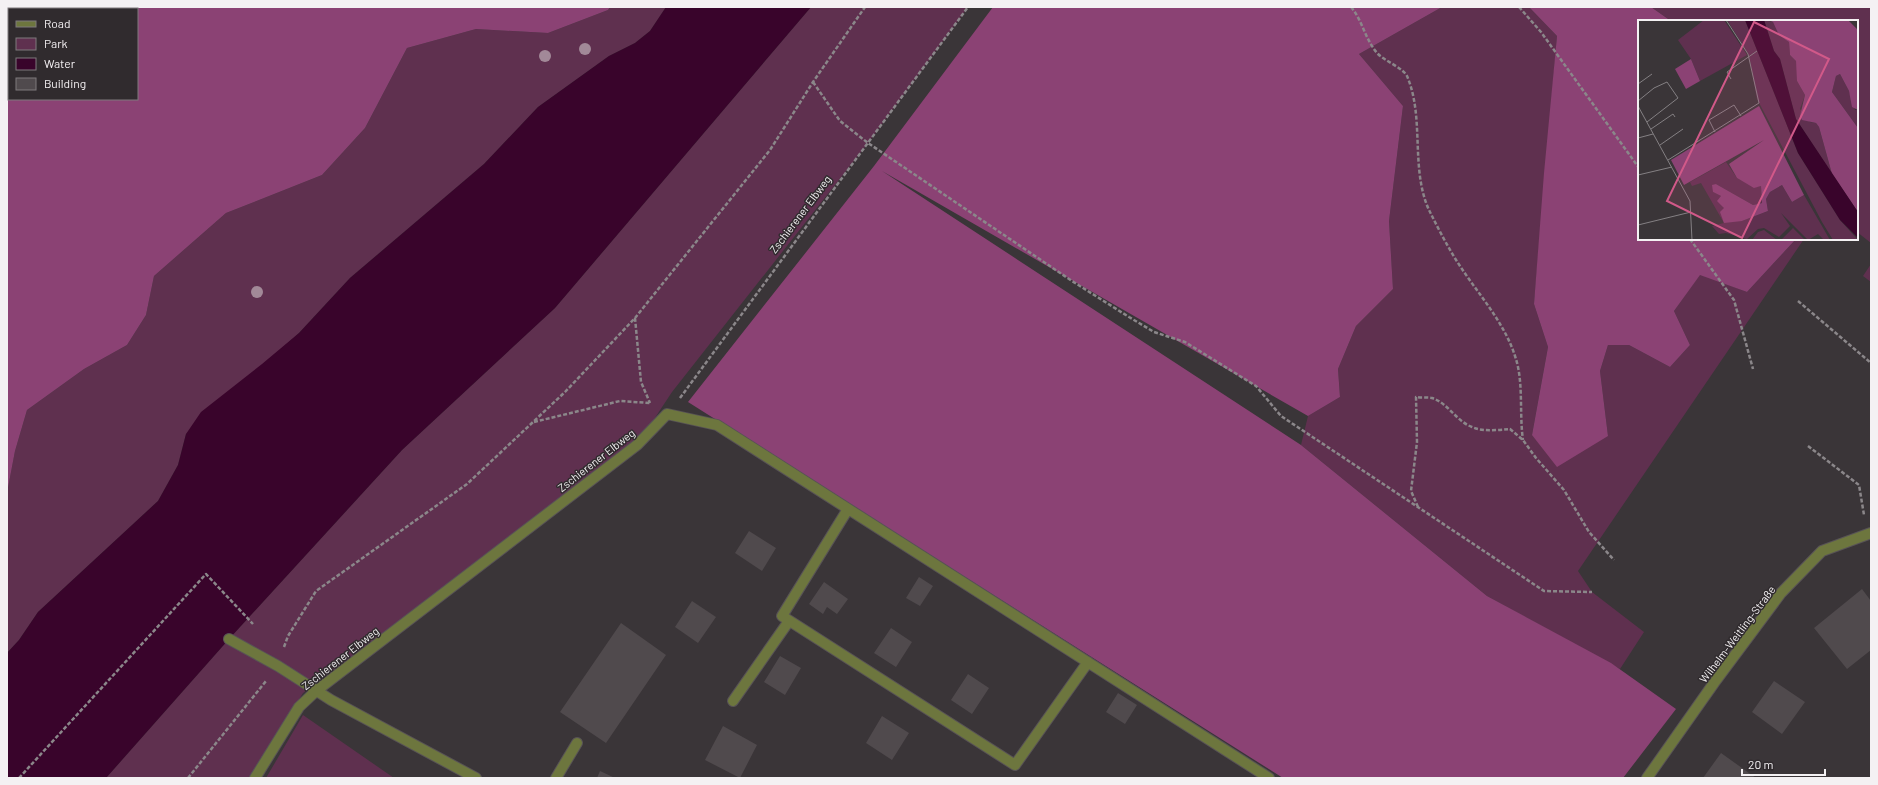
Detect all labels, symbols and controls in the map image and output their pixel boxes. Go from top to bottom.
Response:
legend [8,8,138,100]
text: Road [44,16,71,30]
inset map [1638,20,1858,240]
text: Park [44,36,68,50]
text: Water [44,56,76,70]
text: Building [44,76,86,90]
street label: Zschierener Elbweg [767,172,834,255]
street label: Zschierener Elbweg [555,426,637,494]
street label: Wilhelm-Weitling-Straße [1696,583,1778,685]
street label: Zschierener Elbweg [299,624,381,692]
scale bar [1742,751,1825,777]
text: 20 m [1748,757,1774,771]

